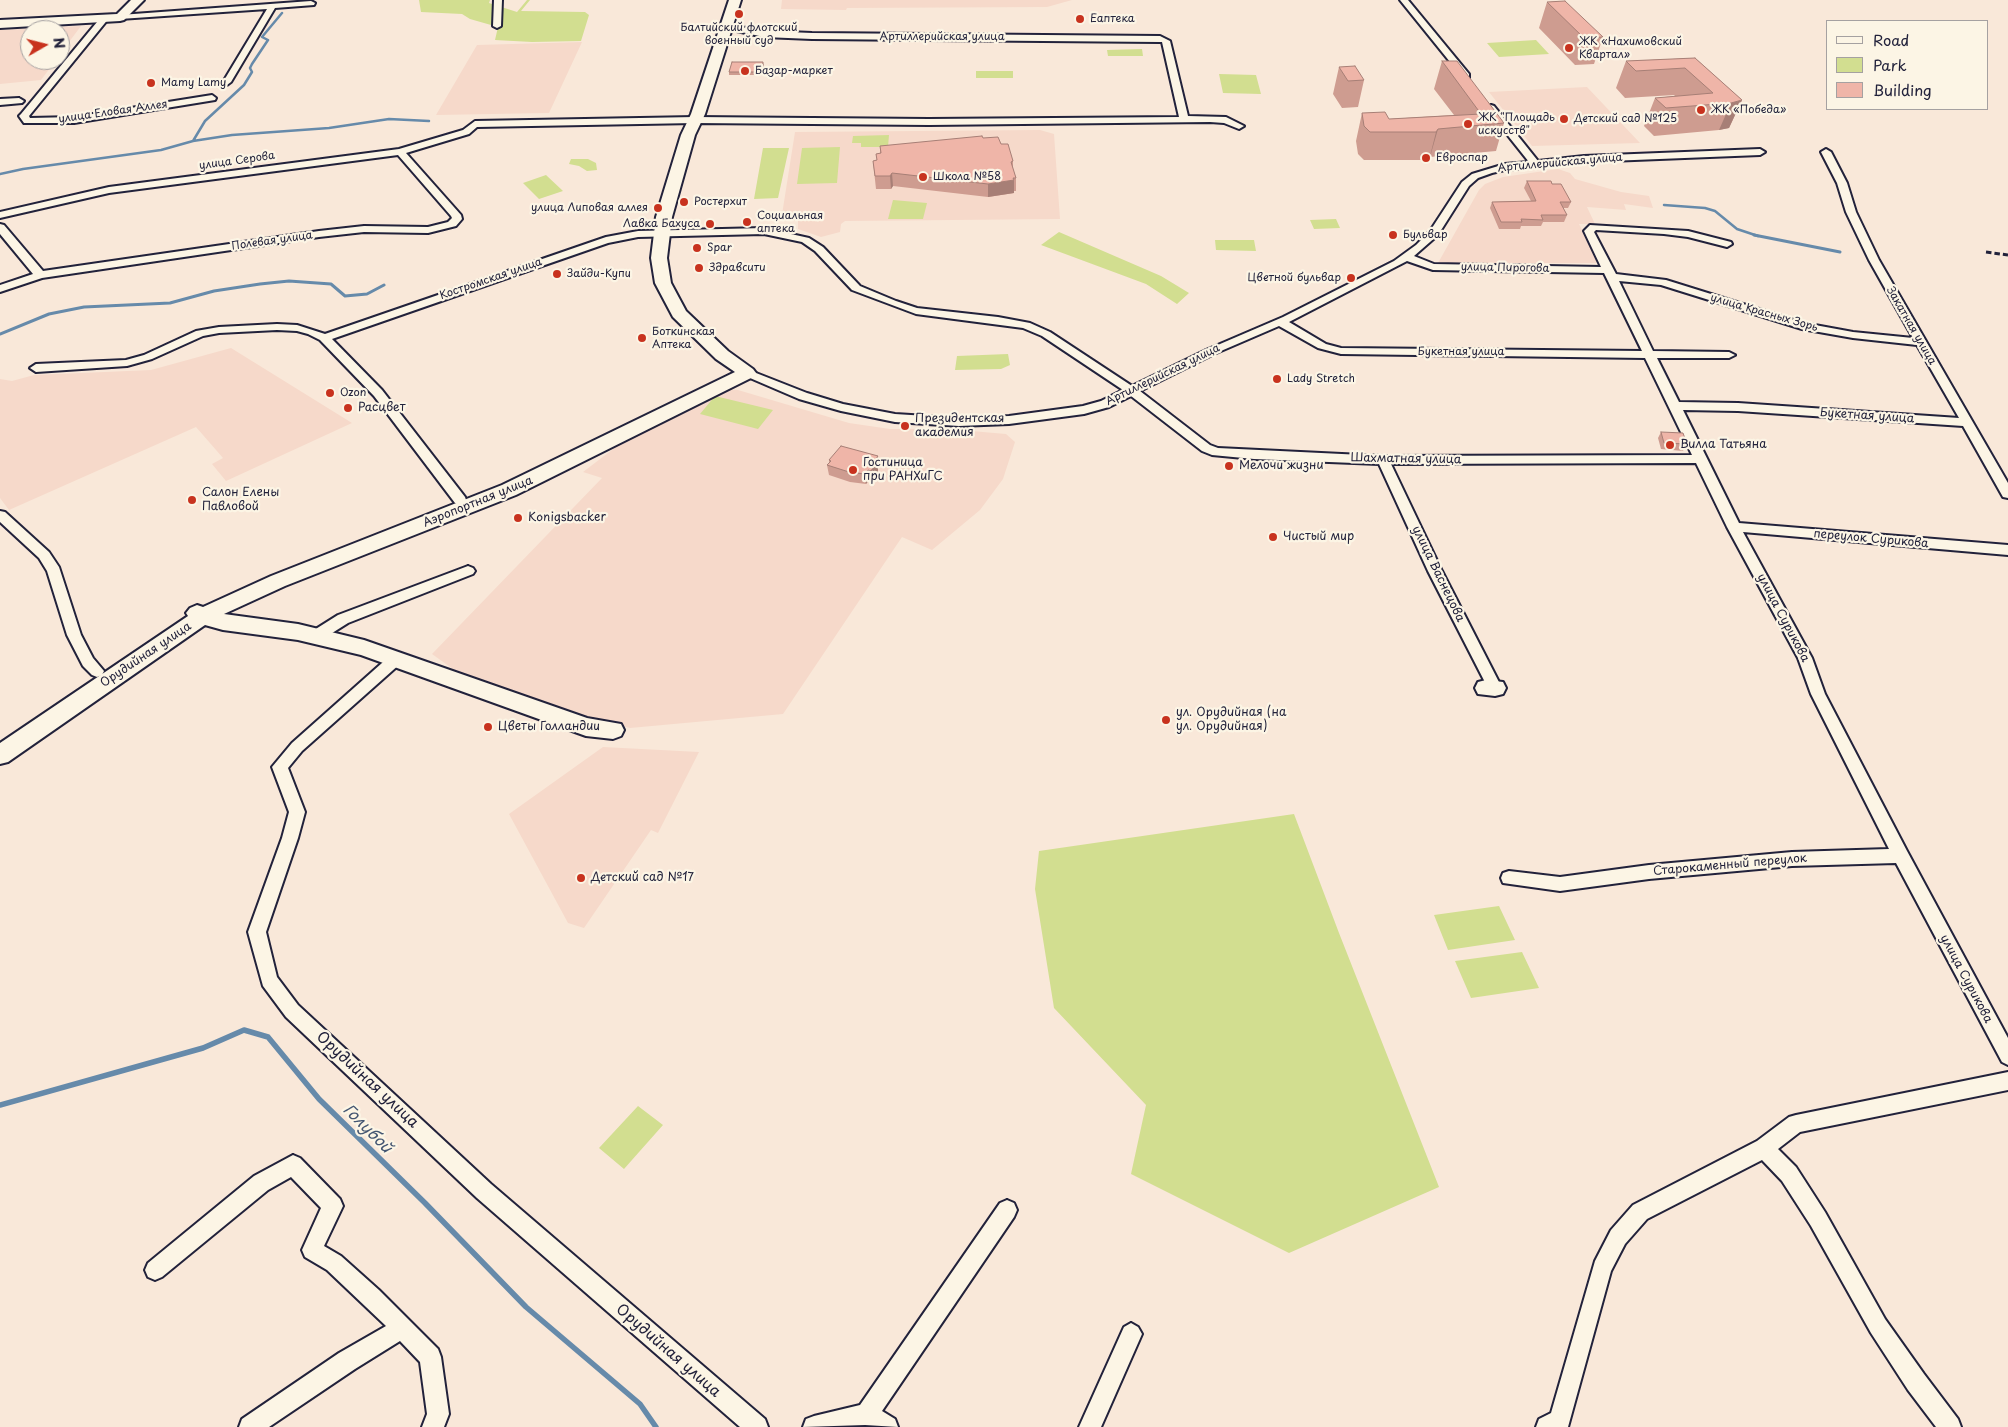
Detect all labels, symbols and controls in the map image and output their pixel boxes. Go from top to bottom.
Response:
marker: Балтийский флотский военный суд [733,8,745,20]
place label: Еаптека [1090,12,1135,26]
marker: Еаптека [1074,13,1086,25]
north arrow [20,20,70,70]
legend [1826,20,1988,110]
place label: Балтийский флотский военный суд [680,21,798,47]
text: Road [1873,28,1909,51]
street label: Артиллерийская улица [879,30,1005,44]
place label: ЖК «Нахимовский Квартал» [1579,35,1682,61]
text: N [48,36,71,50]
marker: ЖК «Нахимовский Квартал» [1563,42,1575,54]
text: Park [1873,53,1907,76]
place label: Базар-маркет [755,64,833,78]
marker: Базар-маркет [739,65,751,77]
place label: Mamy Lamy [161,76,226,90]
marker: Mamy Lamy [145,77,157,89]
text: Building [1873,78,1932,101]
street label: улица Еловая Аллея [58,98,168,126]
place label: ЖК «Победа» [1711,103,1786,117]
marker: ЖК «Победа» [1695,104,1707,116]
place label: ЖК "Площадь искусств" [1478,111,1555,137]
place label: Детский сад №125 [1574,112,1677,126]
marker: Детский сад №125 [1558,113,1570,125]
marker: ЖК "Площадь искусств" [1462,118,1474,130]
street label: улица Серова [198,149,276,173]
place label: Евроспар [1436,151,1488,165]
street label: Артиллерийская улица [1497,151,1623,175]
marker: Евроспар [1420,152,1432,164]
place label: Школа №58 [933,170,1001,184]
marker: Школа №58 [917,171,929,183]
place label: Ростерхит [694,195,747,209]
marker: Ростерхит [678,196,690,208]
place label: улица Липовая аллея [531,201,648,215]
marker: улица Липовая аллея [652,202,664,214]
place label: Социальная аптека [757,209,823,235]
marker: Социальная аптека [741,216,753,228]
place label: Лавка Бахуса [623,217,700,231]
marker: Лавка Бахуса [704,218,716,230]
place label: Бульвар [1403,228,1447,242]
street label: Полевая улица [231,229,313,253]
marker: Бульвар [1387,229,1399,241]
place label: Spar [707,241,732,255]
marker: Spar [691,242,703,254]
street label: Костромская улица [438,255,544,303]
place label: Здравсити [709,261,766,275]
street label: улица Пирогова [1461,261,1549,275]
marker: Здравсити [693,262,705,274]
place label: Зайди-Купи [567,267,631,281]
marker: Зайди-Купи [551,268,563,280]
place label: Цветной бульвар [1248,271,1341,285]
marker: Цветной бульвар [1345,272,1357,284]
street label: Закатная улица [1883,285,1939,367]
street label: улица Красных Зорь [1709,291,1819,335]
place label: Боткинская Аптека [652,325,715,351]
marker: Боткинская Аптека [636,332,648,344]
street label: Артиллерийская улица [1104,342,1222,408]
street label: Букетная улица [1418,345,1504,359]
place label: Lady Stretch [1287,372,1355,386]
marker: Lady Stretch [1271,373,1283,385]
place label: Ozon [340,386,366,400]
marker: Ozon [324,387,336,399]
place label: Расцвет [358,401,406,415]
marker: Расцвет [342,402,354,414]
street label: Букетная улица [1819,406,1915,426]
place label: Президентская академия [915,412,1004,440]
marker: Президентская академия [899,420,911,432]
place label: Вилла Татьяна [1680,438,1767,452]
marker: Вилла Татьяна [1664,439,1676,451]
street label: Шахматная улица [1351,451,1461,467]
place label: Гостиница при РАНХиГС [863,456,943,484]
place label: Мелочи жизни [1239,459,1323,473]
marker: Мелочи жизни [1223,460,1235,472]
marker: Гостиница при РАНХиГС [847,464,859,476]
street label: Аэропортная улица [421,473,535,531]
place label: Салон Елены Павловой [202,486,279,514]
marker: Салон Елены Павловой [186,494,198,506]
place label: Konigsbacker [528,511,606,525]
marker: Konigsbacker [512,512,524,524]
street label: улица Васнецова [1408,524,1468,624]
street label: переулок Сурикова [1813,527,1929,551]
place label: Чистый мир [1283,530,1354,544]
marker: Чистый мир [1267,531,1279,543]
street label: улица Сурикова [1754,571,1812,665]
street label: Орудийная улица [98,619,194,691]
place label: ул. Орудийная (на ул. Орудийная) [1176,706,1286,734]
marker: ул. Орудийная (на ул. Орудийная) [1160,714,1172,726]
place label: Цветы Голландии [498,720,600,734]
marker: Цветы Голландии [482,721,494,733]
street label: Старокаменный переулок [1653,851,1807,879]
place label: Детский сад №17 [591,871,694,885]
marker: Детский сад №17 [575,872,587,884]
street label: улица Сурикова [1937,932,1995,1026]
street label: Орудийная улица [312,1028,422,1132]
water label: Голубой [339,1101,395,1157]
street label: Орудийная улица [612,1301,724,1401]

